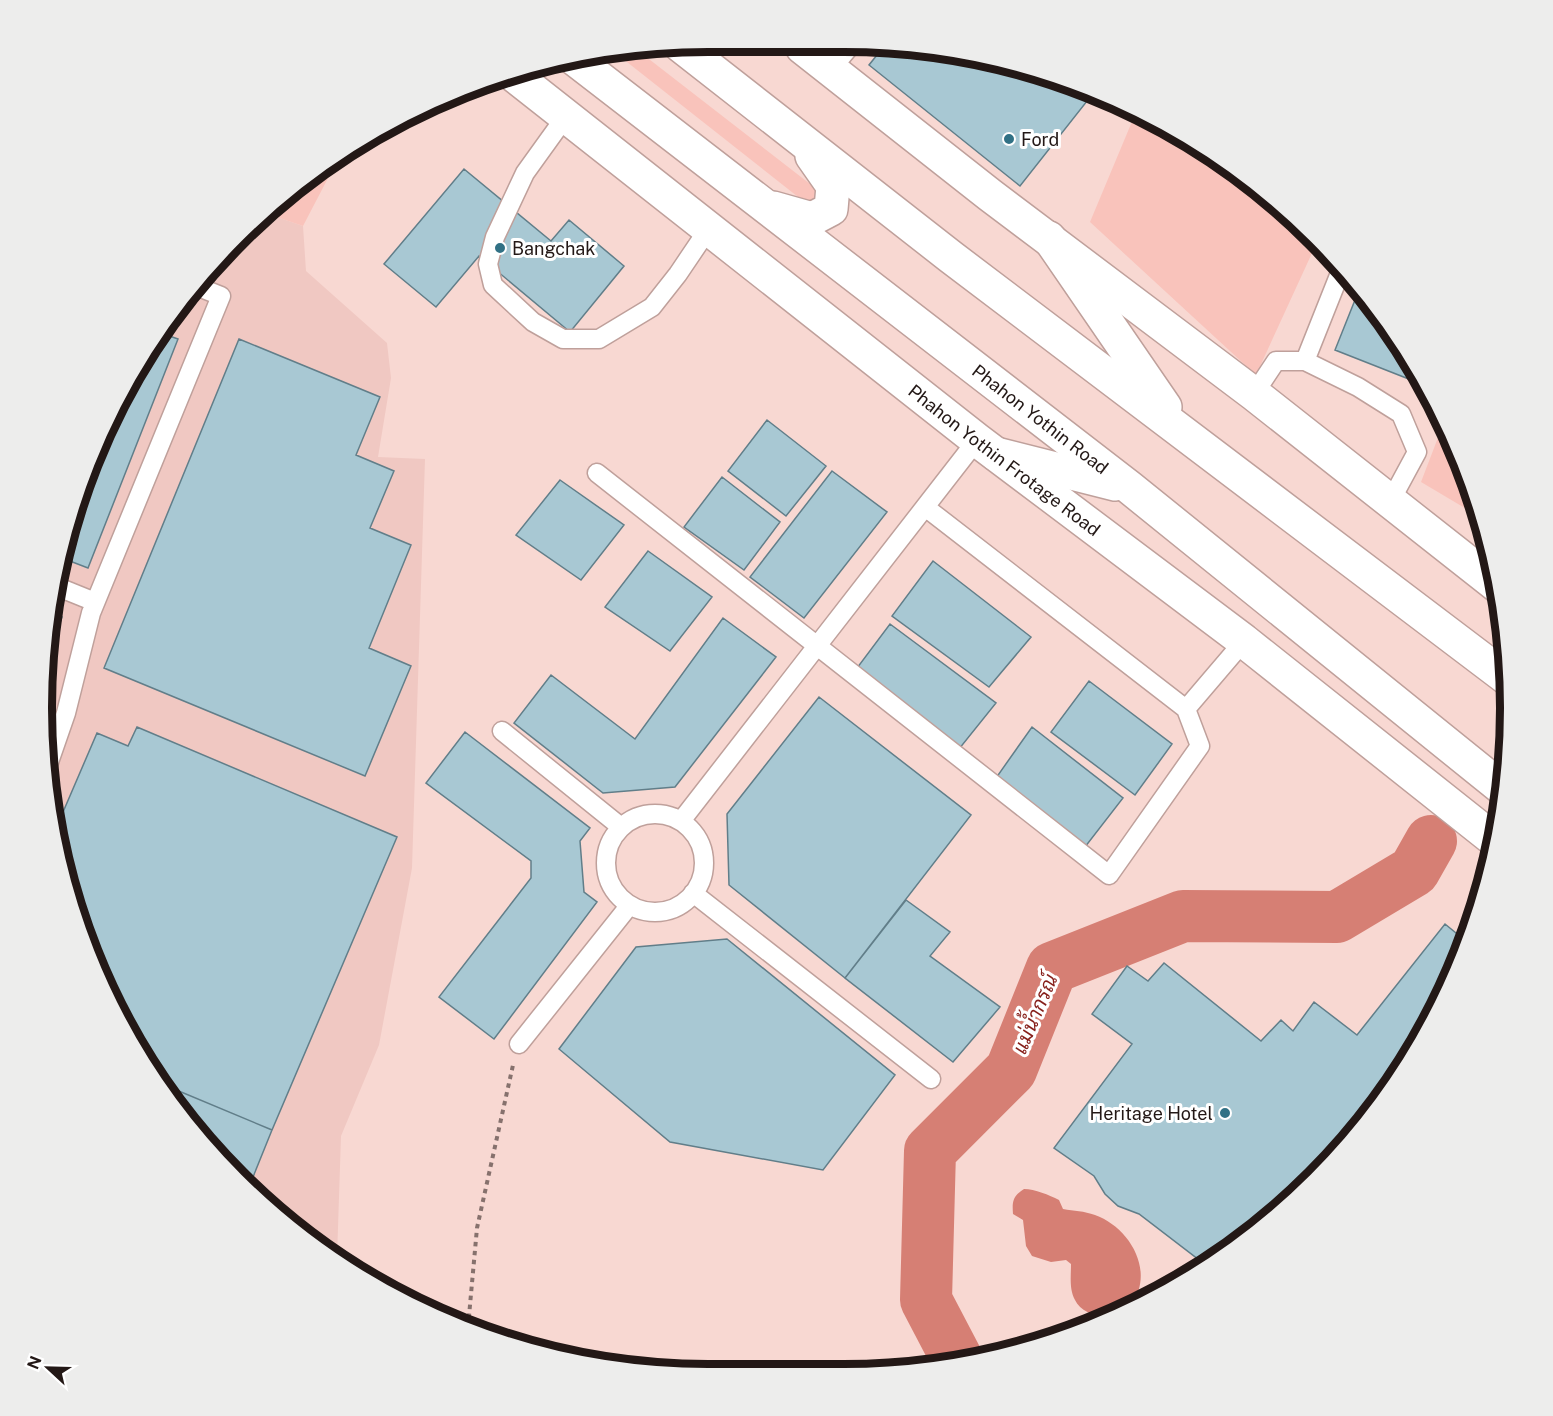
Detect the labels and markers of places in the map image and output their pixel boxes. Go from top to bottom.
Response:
place label: Ford [1021,129,1059,150]
marker: Ford [1002,132,1016,146]
place label: Bangchak [512,238,595,259]
marker: Bangchak [493,241,507,255]
place label: Heritage Hotel [1090,1103,1213,1124]
marker: Heritage Hotel [1218,1106,1232,1120]

